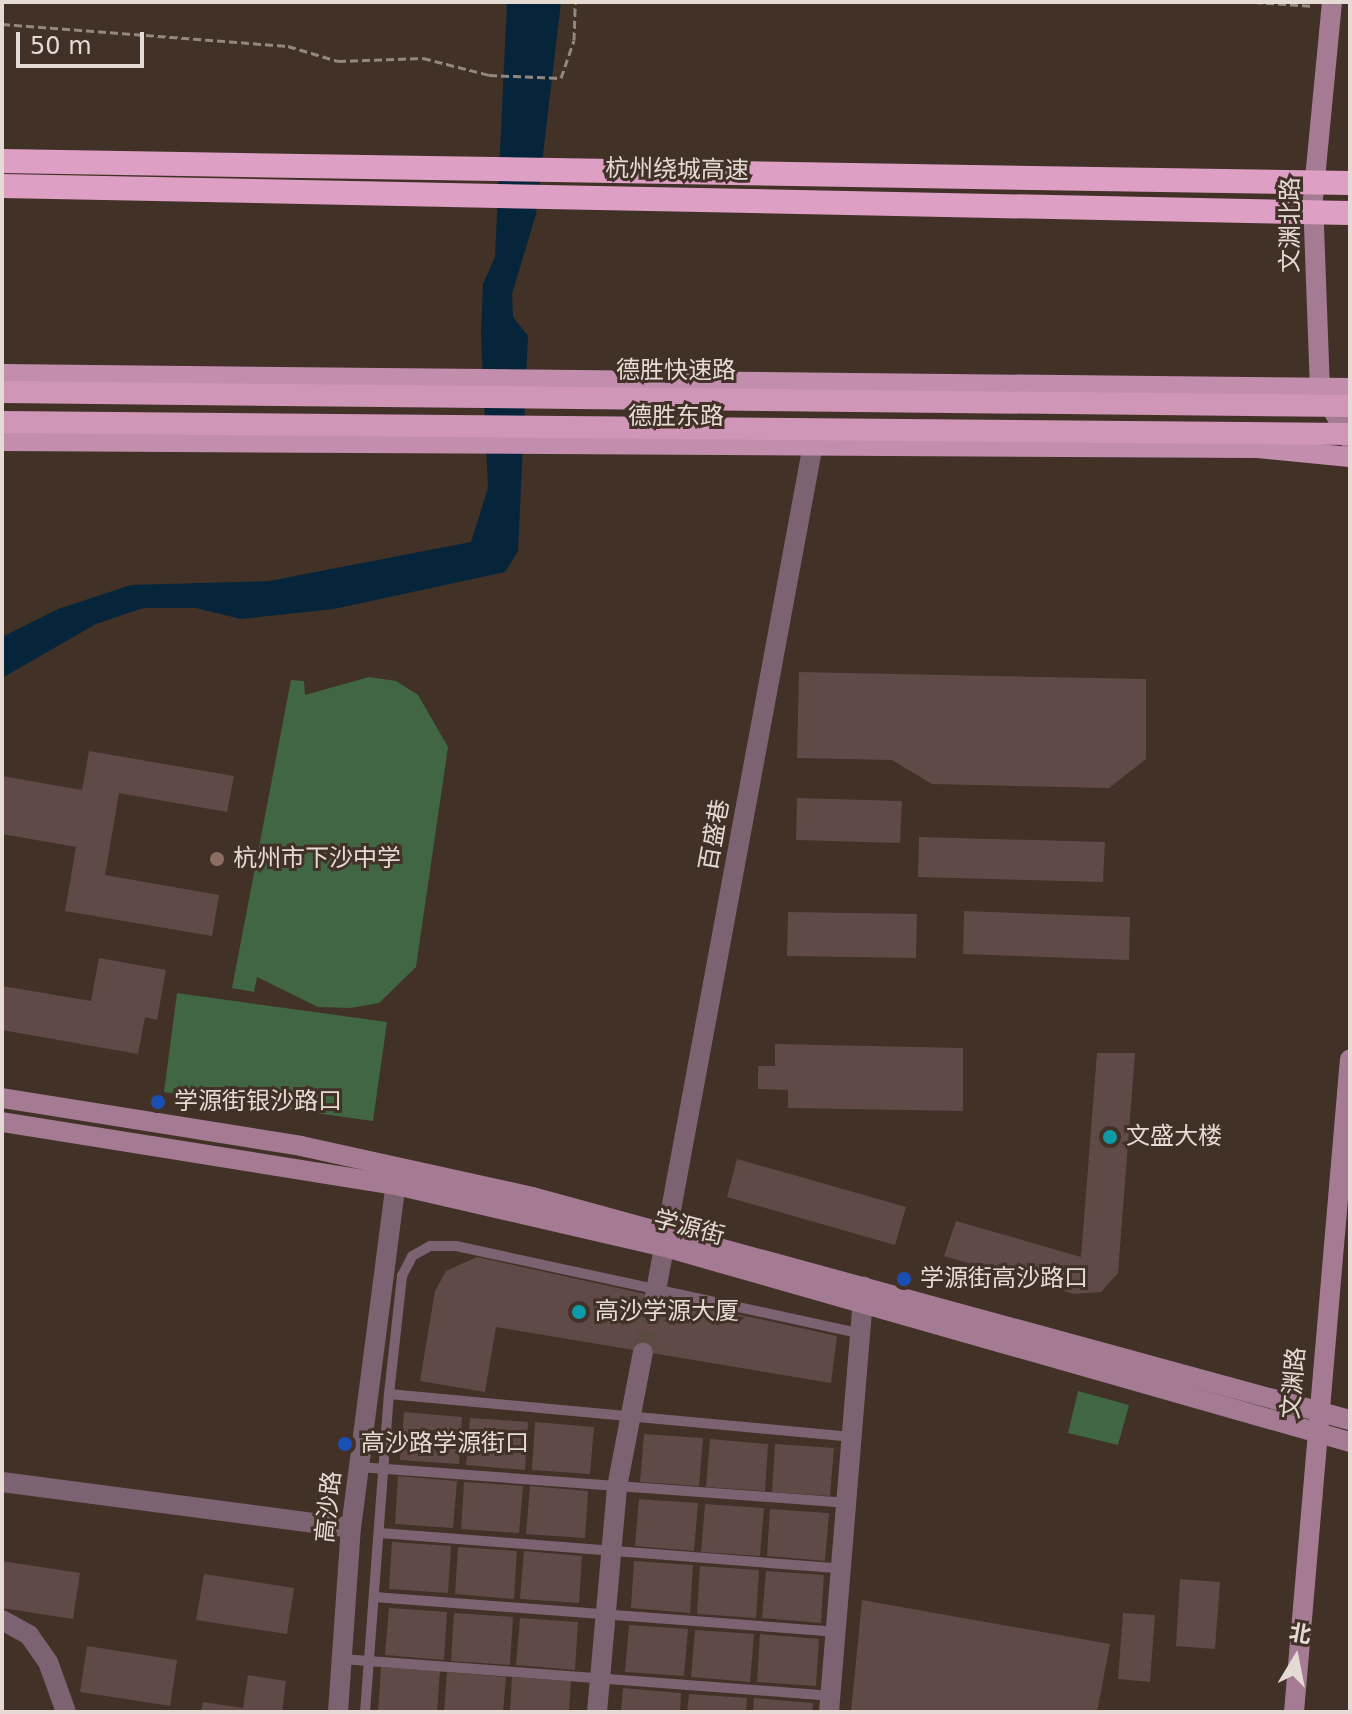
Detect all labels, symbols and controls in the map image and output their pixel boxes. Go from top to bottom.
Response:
scale bar [20,16,148,66]
text: 50 m [30,32,92,60]
street label: 杭州绕城高速 [605,154,749,186]
street label: 文渊北路 [1277,177,1305,273]
street label: 德胜快速路 [616,357,736,385]
street label: 德胜东路 [628,403,724,431]
street label: 百盛巷 [695,797,735,873]
place label: 杭州市下沙中学 [233,845,401,873]
marker: 杭州市下沙中学 [208,850,226,868]
place label: 学源街银沙路口 [174,1088,342,1116]
marker: 学源街银沙路口 [149,1093,167,1111]
place label: 文盛大楼 [1126,1123,1222,1151]
marker: 文盛大楼 [1101,1128,1119,1146]
street label: 学源街 [650,1205,728,1251]
place label: 学源街高沙路口 [920,1265,1088,1293]
marker: 学源街高沙路口 [895,1270,913,1288]
place label: 高沙学源大厦 [595,1298,739,1326]
marker: 高沙学源大厦 [570,1303,588,1321]
street label: 文渊路 [1277,1346,1311,1420]
place label: 高沙路学源街口 [361,1430,529,1458]
marker: 高沙路学源街口 [336,1435,354,1453]
street label: 高沙路 [311,1470,347,1544]
north arrow [1256,1618,1336,1698]
text: 北 [1287,1620,1313,1648]

